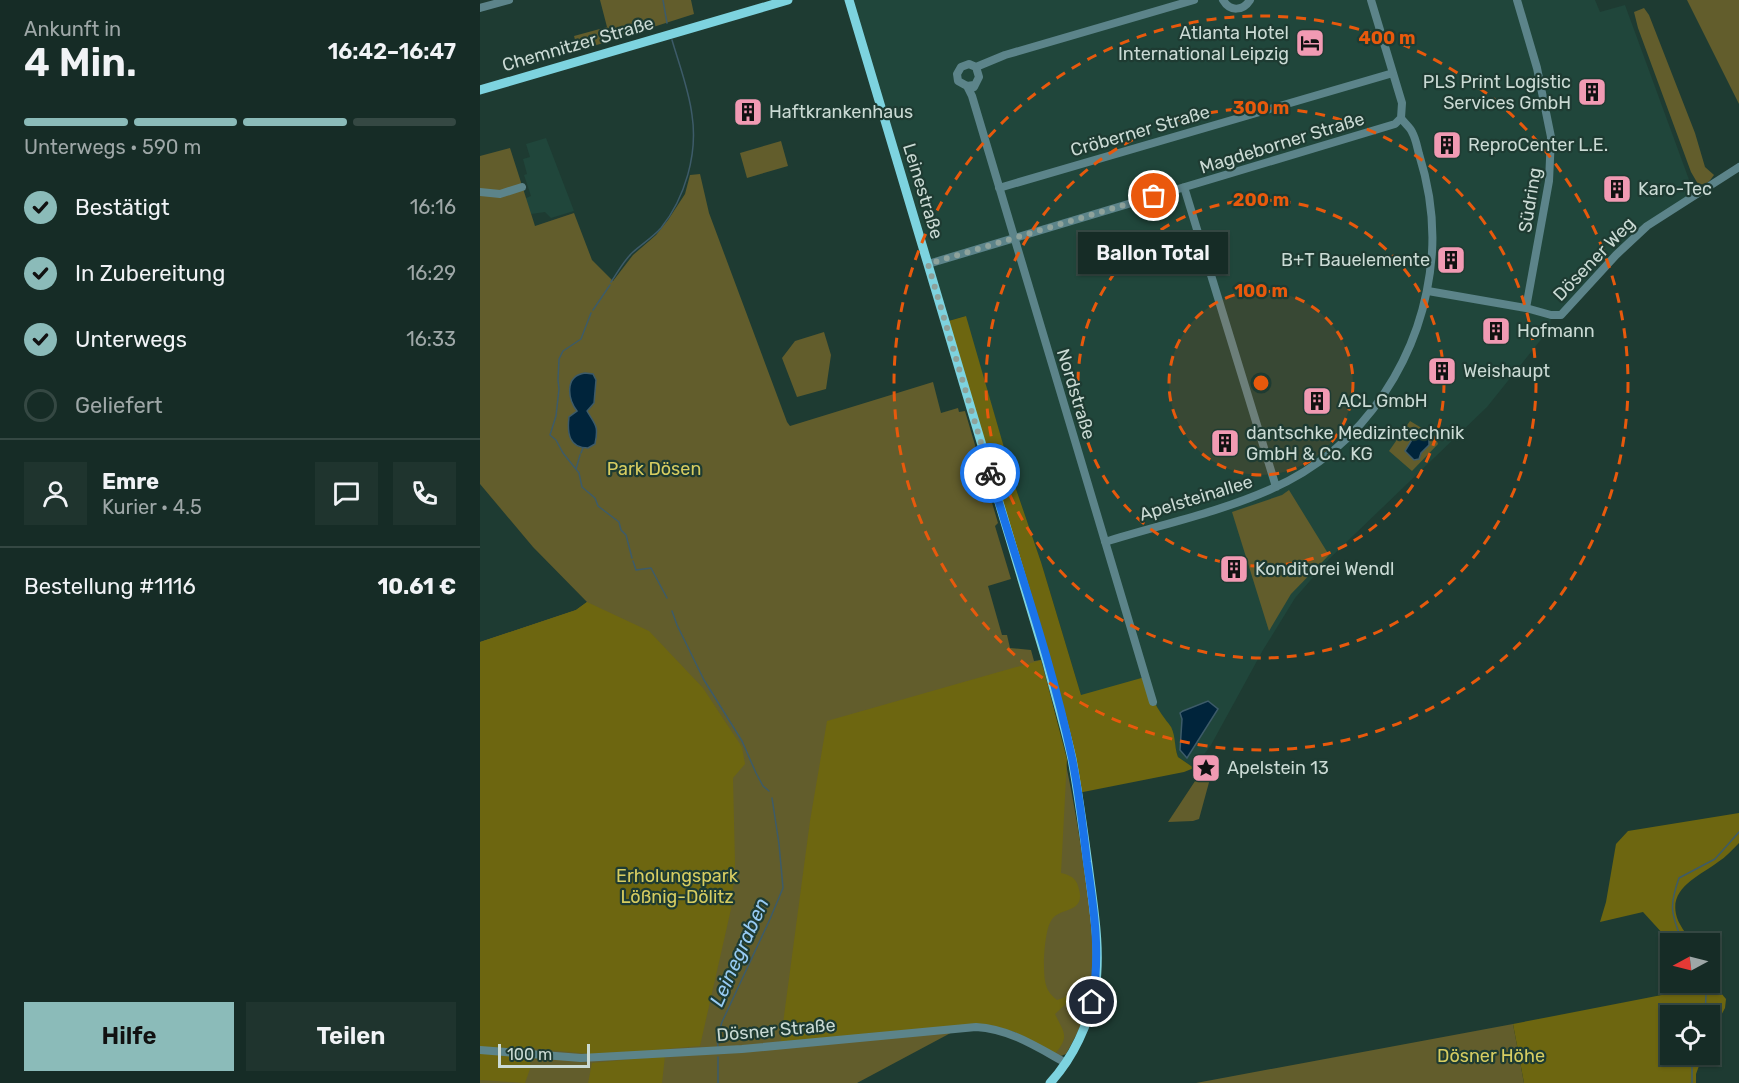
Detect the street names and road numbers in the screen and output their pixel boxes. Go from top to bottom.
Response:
street label: Chemnitzer Straße [500,12,656,76]
street label: Cröberner Straße [1068,101,1212,161]
street label: Magdeborner Straße [1197,107,1367,179]
street label: Leinestraße [898,140,948,242]
street label: Südring [1514,166,1546,234]
street label: Dösener Weg [1548,212,1640,306]
street label: Nordstraße [1052,346,1100,442]
street label: Apelsteinallee [1137,470,1255,526]
street label: Dösner Straße [716,1014,836,1046]

